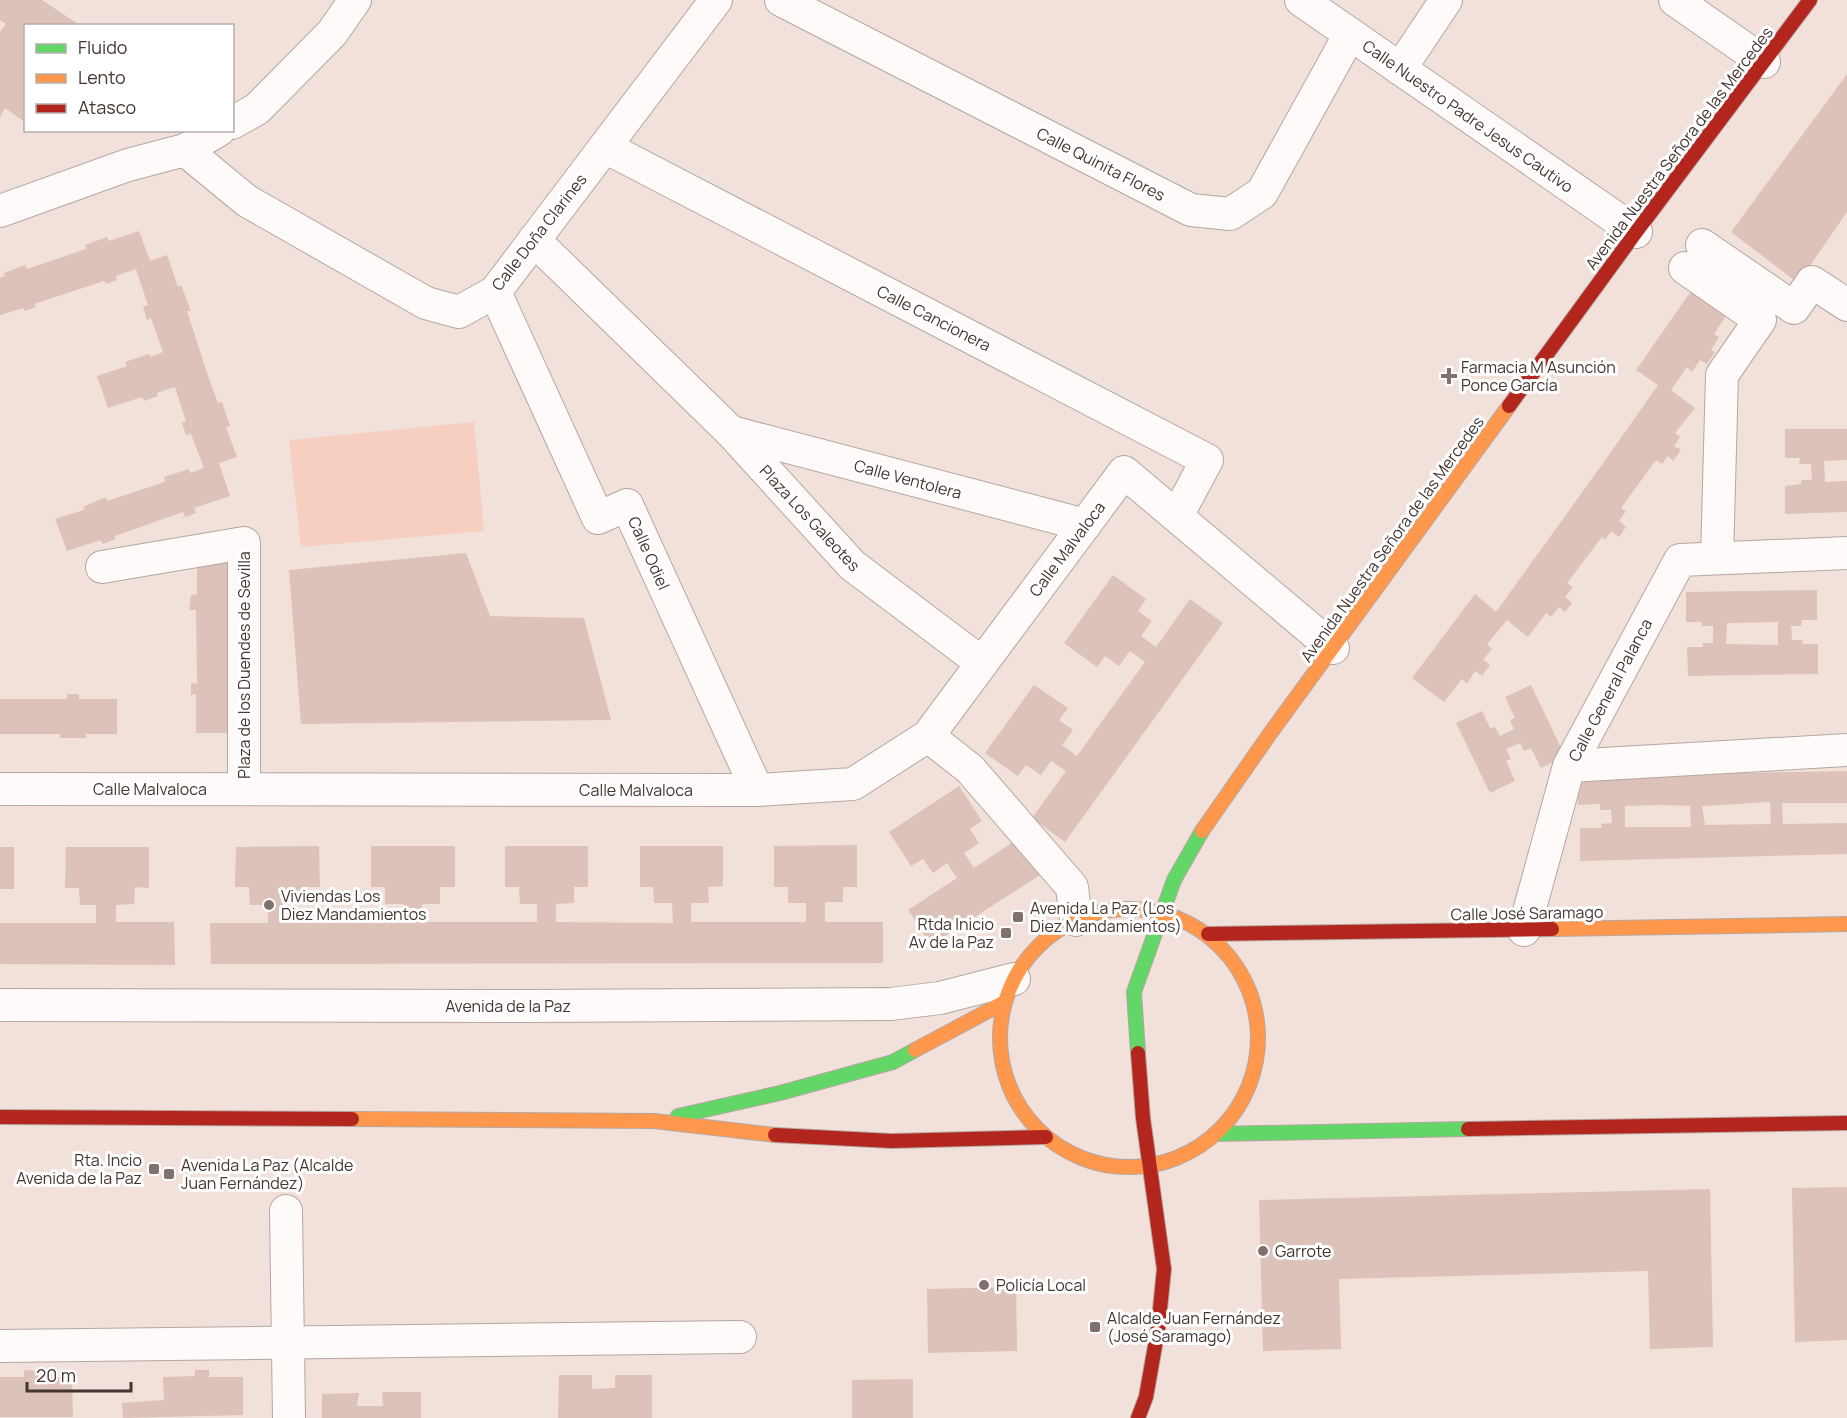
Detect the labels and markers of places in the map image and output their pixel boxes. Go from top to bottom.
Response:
place label: Farmacia M Asunción Ponce García [1461,356,1616,396]
marker: Farmacia M Asunción Ponce García [1442,369,1456,383]
place label: Viviendas Los Diez Mandamientos [281,885,426,925]
place label: Avenida La Paz (Los Diez Mandamientos) [1030,897,1182,937]
marker: Viviendas Los Diez Mandamientos [262,898,276,912]
marker: Avenida La Paz (Los Diez Mandamientos) [1011,910,1025,924]
place label: Rtda Inicio Av de la Paz [909,913,994,953]
marker: Rtda Inicio Av de la Paz [999,926,1013,940]
place label: Rta. Incio Avenida de la Paz [16,1149,142,1189]
place label: Avenida La Paz (Alcalde Juan Fernández) [181,1154,353,1194]
marker: Rta. Incio Avenida de la Paz [147,1162,161,1176]
marker: Avenida La Paz (Alcalde Juan Fernández) [162,1167,176,1181]
place label: Garrote [1275,1240,1331,1262]
marker: Garrote [1256,1244,1270,1258]
place label: Policía Local [996,1274,1086,1296]
marker: Policía Local [977,1278,991,1292]
place label: Alcalde Juan Fernández (José Saramago) [1107,1307,1281,1347]
marker: Alcalde Juan Fernández (José Saramago) [1088,1320,1102,1334]

